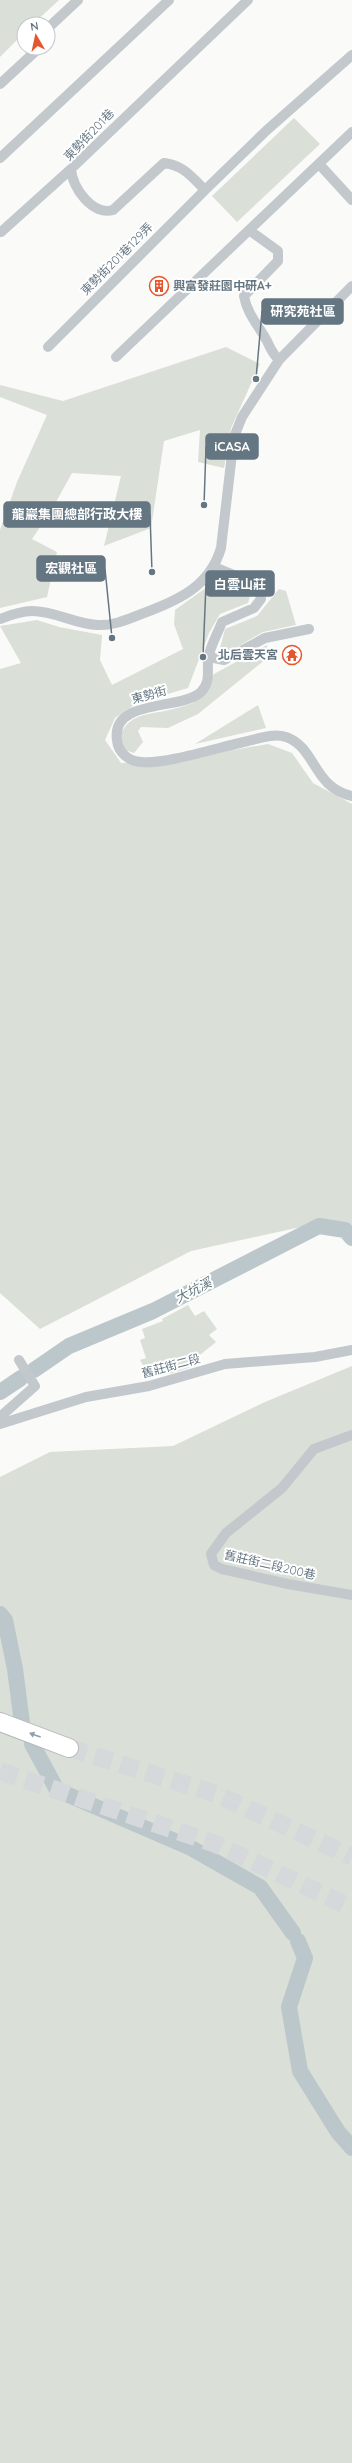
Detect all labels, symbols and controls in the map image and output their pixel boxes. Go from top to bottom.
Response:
north arrow [16,16,56,56]
text: N [29,19,40,34]
street label: 東勢街201巷 [60,106,117,164]
street label: 東勢街201巷129弄 [77,219,156,298]
building icon: 興富發莊園中研A+ [148,275,170,297]
place label: 興富發莊園中研A+ [173,278,272,293]
callout: 研究苑社區 [262,299,343,324]
text: 研究苑社區 [270,303,336,319]
callout: iCASA [206,434,258,459]
text: iCASA [214,438,250,454]
callout: 龍巖集團總部行政大樓 [4,502,150,527]
text: 龍巖集團總部行政大樓 [12,506,142,522]
callout: 宏觀社區 [37,556,105,581]
text: 宏觀社區 [45,560,97,576]
callout: 白雲山莊 [206,571,274,596]
text: 白雲山莊 [214,576,266,592]
temple icon: 北后雲天宮 [281,644,303,666]
place label: 北后雲天宮 [218,647,278,662]
street label: 東勢街 [130,683,168,706]
water label: 大坑溪 [172,1273,216,1306]
street label: 舊莊街二段 [140,1351,202,1381]
street label: 舊莊街二段200巷 [223,1547,317,1582]
one-way arrow [28,1731,40,1737]

